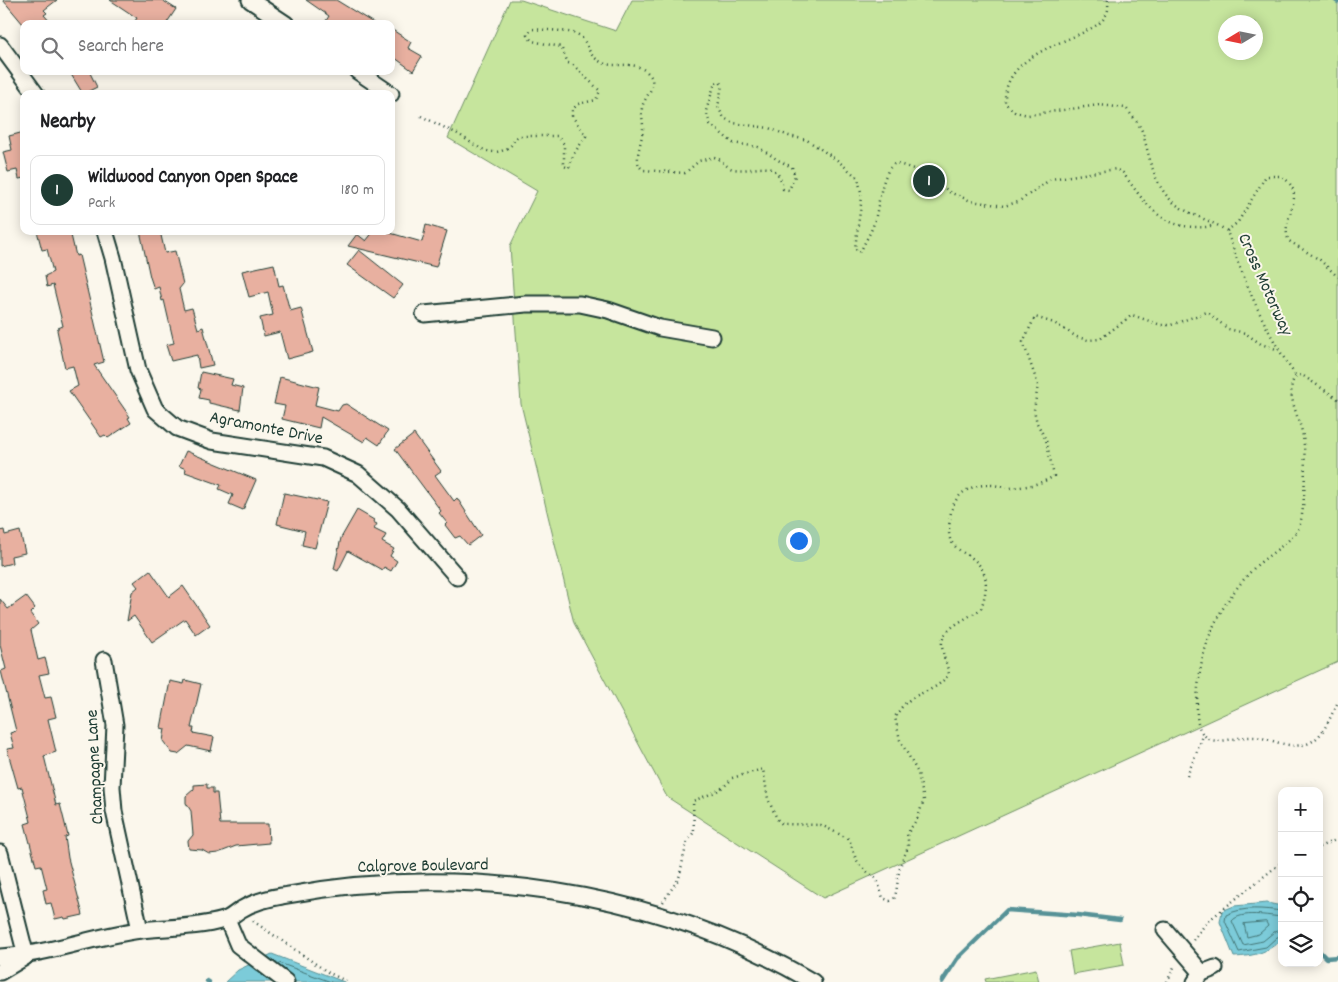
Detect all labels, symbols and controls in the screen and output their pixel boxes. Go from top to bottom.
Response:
north arrow [1218,15,1263,60]
search box [20,20,395,75]
icon: search [38,34,66,62]
text: Search here [78,34,164,61]
text: Nearby [40,108,95,138]
pin: 1 [913,162,945,200]
text: Wildwood Canyon Open Space [88,165,298,192]
text: 1 [55,179,59,202]
text: 180 m [341,179,374,202]
text: Park [88,192,115,215]
street label: Cross Motorway [1230,230,1298,341]
street label: Agramonte Drive [207,406,325,452]
your location [786,528,812,554]
street label: Champagne Lane [81,709,111,825]
map controls [1278,787,1323,967]
button: + [1278,787,1323,832]
button: − [1278,832,1323,877]
street label: Calgrove Boulevard [357,853,489,881]
button: locate [1278,877,1323,922]
button: layers [1278,922,1323,967]

